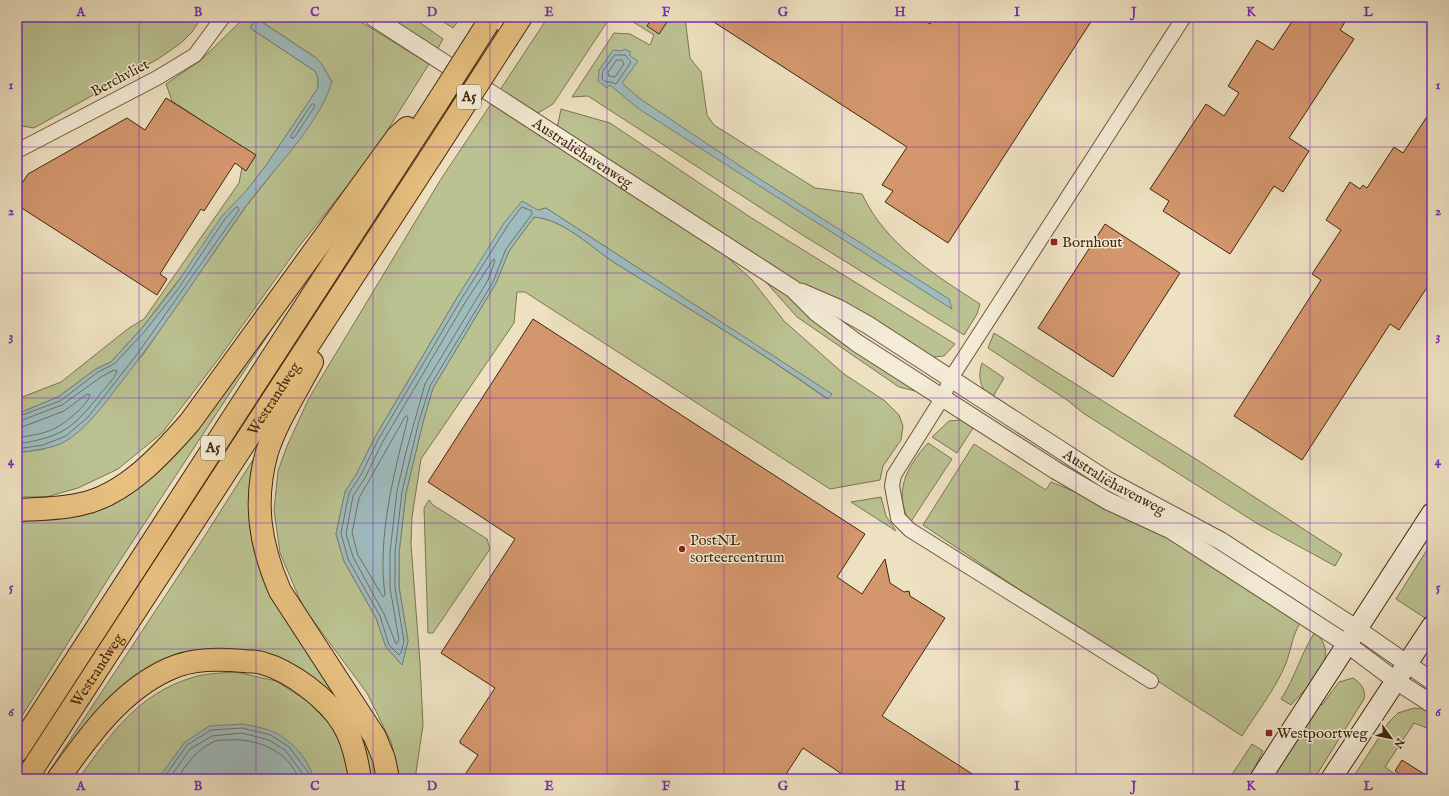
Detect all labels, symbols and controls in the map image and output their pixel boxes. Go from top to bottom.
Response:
text: A [76,4,87,21]
text: B [194,4,203,21]
text: C [310,4,320,21]
text: D [427,4,438,21]
text: E [544,4,554,21]
text: F [662,4,671,21]
text: G [778,4,789,21]
text: H [894,4,906,21]
text: I [1014,4,1020,21]
text: J [1129,4,1137,21]
text: K [1246,4,1256,21]
text: L [1362,4,1373,21]
street label: Berchvliet [88,55,152,101]
text: 1 [9,77,14,94]
text: 1 [1436,77,1441,94]
road number: A5 [457,85,481,109]
street label: Australiëhavenweg [528,113,637,193]
text: 2 [8,203,14,220]
text: 2 [1435,203,1441,220]
place label: Bornhout [1062,233,1122,252]
marker: Bornhout [1049,237,1059,247]
text: 3 [9,328,14,345]
text: 3 [1436,328,1441,345]
street label: Westrandweg [243,358,305,439]
road number: A5 [201,436,225,460]
street label: Australiëhavenweg [1059,444,1170,520]
text: 4 [8,453,15,470]
text: 4 [1435,453,1442,470]
place label: PostNL sorteercentrum [690,531,785,567]
marker: PostNL sorteercentrum [677,544,687,554]
text: 5 [9,579,14,596]
text: 5 [1436,579,1441,596]
street label: Westrandweg [66,629,128,710]
text: 6 [8,704,14,721]
text: 6 [1435,704,1441,721]
north arrow [1371,718,1411,758]
place label: Westpoortweg [1277,724,1368,743]
marker: Westpoortweg [1264,728,1274,738]
text: N [1390,734,1408,751]
text: A [76,778,87,795]
text: B [194,778,203,795]
text: C [310,778,320,795]
text: D [427,778,438,795]
text: E [544,778,554,795]
text: F [662,778,671,795]
text: G [778,778,789,795]
text: H [894,778,906,795]
text: I [1014,778,1020,795]
text: J [1129,778,1137,795]
text: K [1246,778,1256,795]
text: L [1362,778,1373,795]

